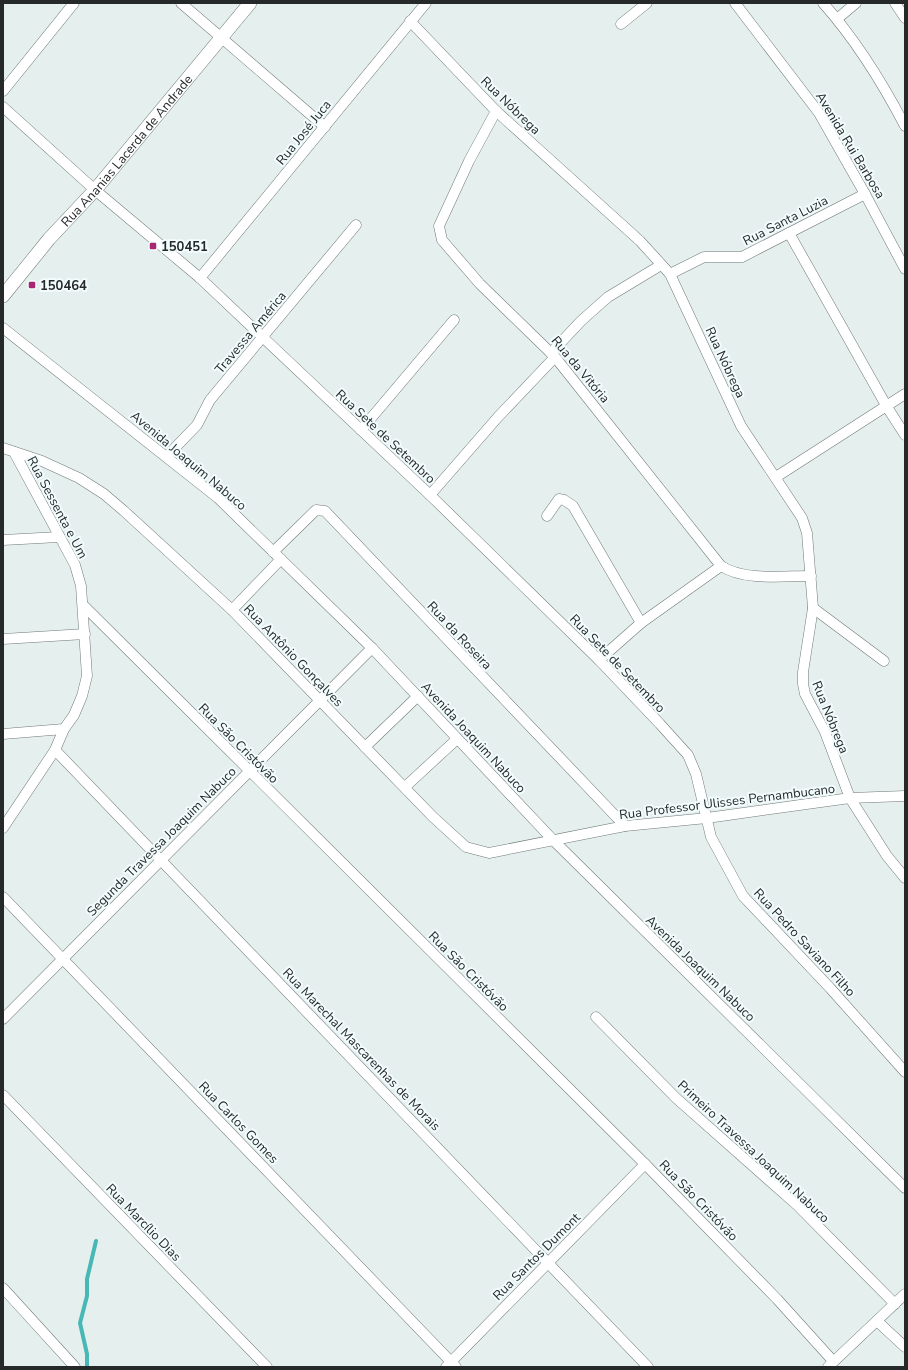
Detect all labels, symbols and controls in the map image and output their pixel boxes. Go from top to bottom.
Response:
street label: Rua Ananias Lacerda de Andrade [57,71,197,231]
street label: Rua Nóbrega [476,73,544,139]
street label: Avenida Rui Barbosa [811,89,889,202]
street label: Rua José Juca [272,96,335,169]
street label: Rua Santa Luzia [740,192,831,250]
place label: 150451 [161,238,208,256]
marker: 150451 [148,241,158,251]
place label: 150464 [40,277,87,295]
marker: 150464 [27,280,37,290]
street label: Travessa América [211,288,291,378]
street label: Rua Nóbrega [701,324,749,401]
street label: Rua da Vitória [547,332,614,407]
street label: Rua Sete de Setembro [331,386,439,488]
street label: Avenida Joaquim Nabuco [127,407,250,515]
street label: Rua Sessenta e Um [23,453,92,562]
street label: Rua da Roseira [423,598,496,674]
street label: Rua Antônio Gonçalves [240,600,347,711]
street label: Rua Sete de Setembro [565,610,669,717]
street label: Avenida Joaquim Nabuco [417,678,530,797]
street label: Rua Nóbrega [807,678,853,756]
street label: Rua São Cristóvão [194,700,282,788]
street label: Segunda Travessa Joaquim Nabuco [83,763,240,920]
street label: Rua Professor Ulisses Pernambucano [618,780,836,824]
street label: Rua Pedro Saviano Filho [749,885,859,1001]
street label: Avenida Joaquim Nabuco [642,912,759,1026]
street label: Rua São Cristóvão [424,928,512,1016]
street label: Rua Marechal Mascarenhas de Morais [278,964,444,1135]
street label: Primeiro Travessa Joaquim Nabuco [673,1076,833,1227]
street label: Rua Carlos Gomes [194,1078,282,1168]
street label: Rua São Cristóvão [655,1156,742,1245]
street label: Rua Marcílio Dias [102,1180,185,1265]
street label: Rua Santos Dumont [489,1209,585,1304]

